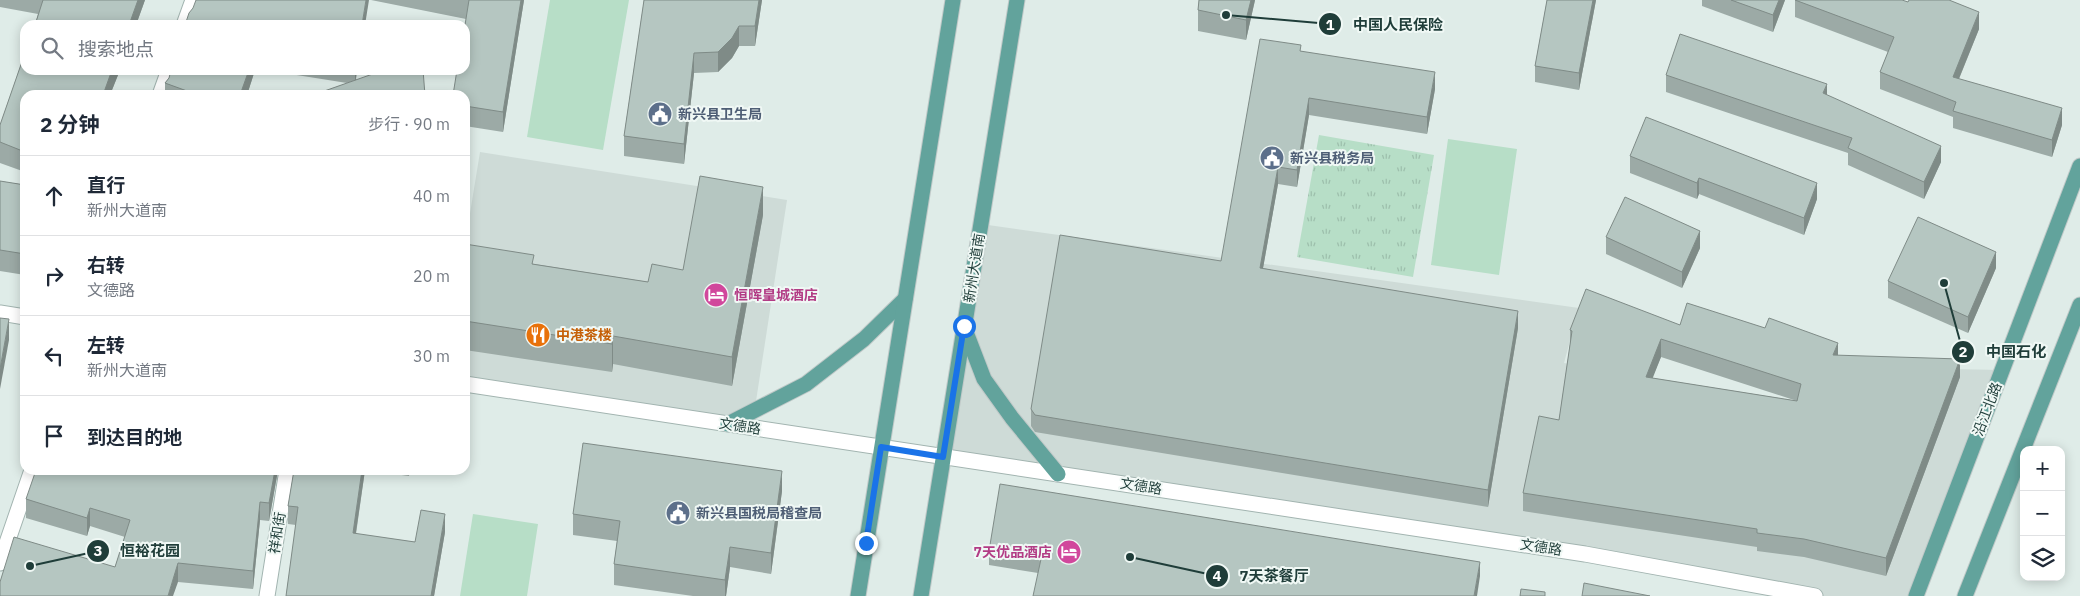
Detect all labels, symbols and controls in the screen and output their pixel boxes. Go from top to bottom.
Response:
callout: 中国人民保险 [1318,9,1453,39]
text: 1 [1325,15,1335,34]
text: 中国人民保险 [1353,15,1443,34]
search box [20,20,470,75]
icon: search [38,34,66,62]
text: 搜索地点 [78,37,154,61]
public building icon: 新兴县卫生局 [647,101,673,127]
place label: 新兴县卫生局 [678,105,762,123]
text: 2 分钟 [40,110,100,138]
text: 步行 · 90 m [368,114,450,134]
public building icon: 新兴县税务局 [1259,145,1285,171]
place label: 新兴县税务局 [1290,149,1374,167]
text: 直行 [87,173,125,197]
icon: ahead [40,182,68,210]
text: 40 m [413,186,450,206]
text: 新州大道南 [87,200,167,220]
street label: 新州大道南 [960,232,988,304]
text: 右转 [87,253,125,277]
icon: right [40,262,68,290]
text: 20 m [413,266,450,286]
text: 文德路 [87,280,135,300]
hotel icon: 恒晖皇城酒店 [703,282,729,308]
place label: 恒晖皇城酒店 [734,286,818,304]
route start [953,315,976,338]
restaurant icon: 中港茶楼 [525,322,551,348]
place label: 中港茶楼 [556,326,612,344]
text: 左转 [87,333,125,357]
callout: 中国石化 [1951,337,2056,367]
icon: left [40,342,68,370]
text: 2 [1958,342,1968,361]
text: 中国石化 [1986,342,2046,361]
text: 30 m [413,346,450,366]
text: 新州大道南 [87,360,167,380]
street label: 沿江北路 [1969,380,2005,438]
street label: 文德路 [718,414,762,438]
icon: arrive [40,422,68,450]
text: 到达目的地 [87,425,182,449]
map controls [2020,446,2065,581]
button: + [2020,446,2065,491]
street label: 文德路 [1119,474,1163,498]
button: − [2020,491,2065,536]
public building icon: 新兴县国税局稽查局 [665,500,691,526]
place label: 新兴县国税局稽查局 [696,504,822,522]
street label: 祥和街 [265,511,289,555]
route end [855,532,878,555]
street label: 文德路 [1519,535,1563,559]
callout: 恒裕花园 [85,536,190,566]
button: layers [2020,536,2065,581]
hotel icon: 7天优品酒店 [1056,539,1082,565]
text: 3 [93,541,103,560]
text: 恒裕花园 [120,541,180,560]
place label: 7天优品酒店 [974,543,1052,561]
callout: 7天茶餐厅 [1205,561,1319,591]
text: 4 [1212,566,1222,585]
text: 7天茶餐厅 [1239,566,1309,585]

